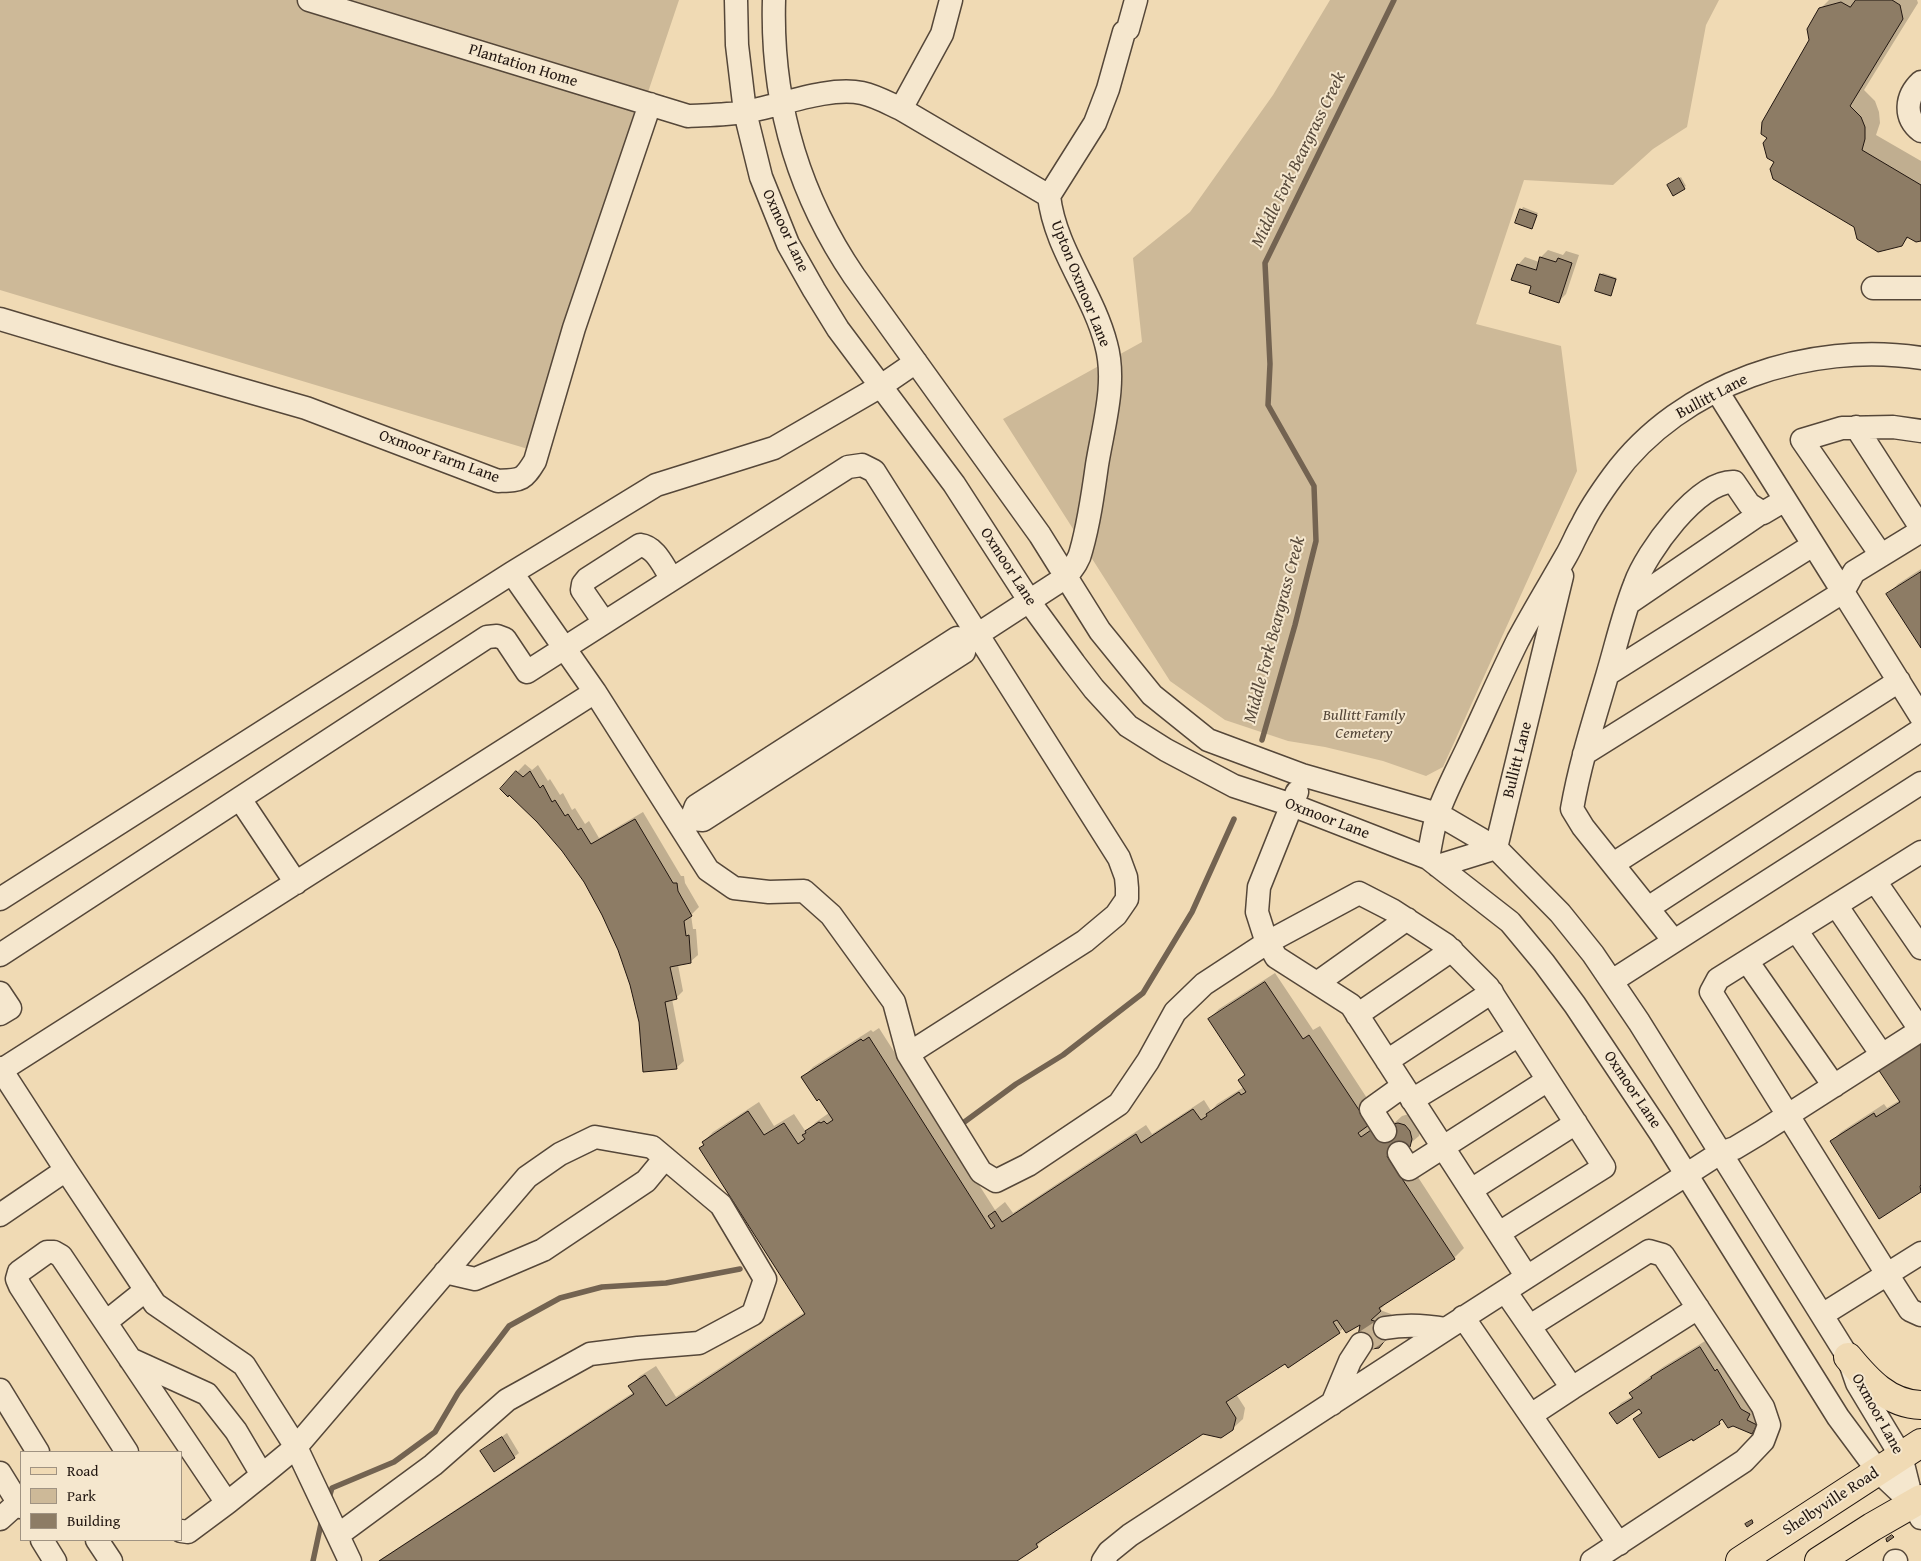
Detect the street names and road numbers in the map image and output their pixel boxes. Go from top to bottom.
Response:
street label: Plantation Home [466,40,580,92]
street label: Oxmoor Lane [757,187,813,275]
street label: Upton Oxmoor Lane [1046,218,1114,350]
street label: Bullitt Lane [1673,370,1751,424]
street label: Oxmoor Farm Lane [376,426,502,488]
street label: Oxmoor Lane [976,524,1040,610]
street label: Bullitt Lane [1499,720,1537,800]
street label: Oxmoor Lane [1282,794,1372,844]
street label: Oxmoor Lane [1599,1048,1665,1132]
street label: Oxmoor Lane [1847,1370,1907,1458]
street label: Shelbyville Road [1779,1464,1883,1540]

